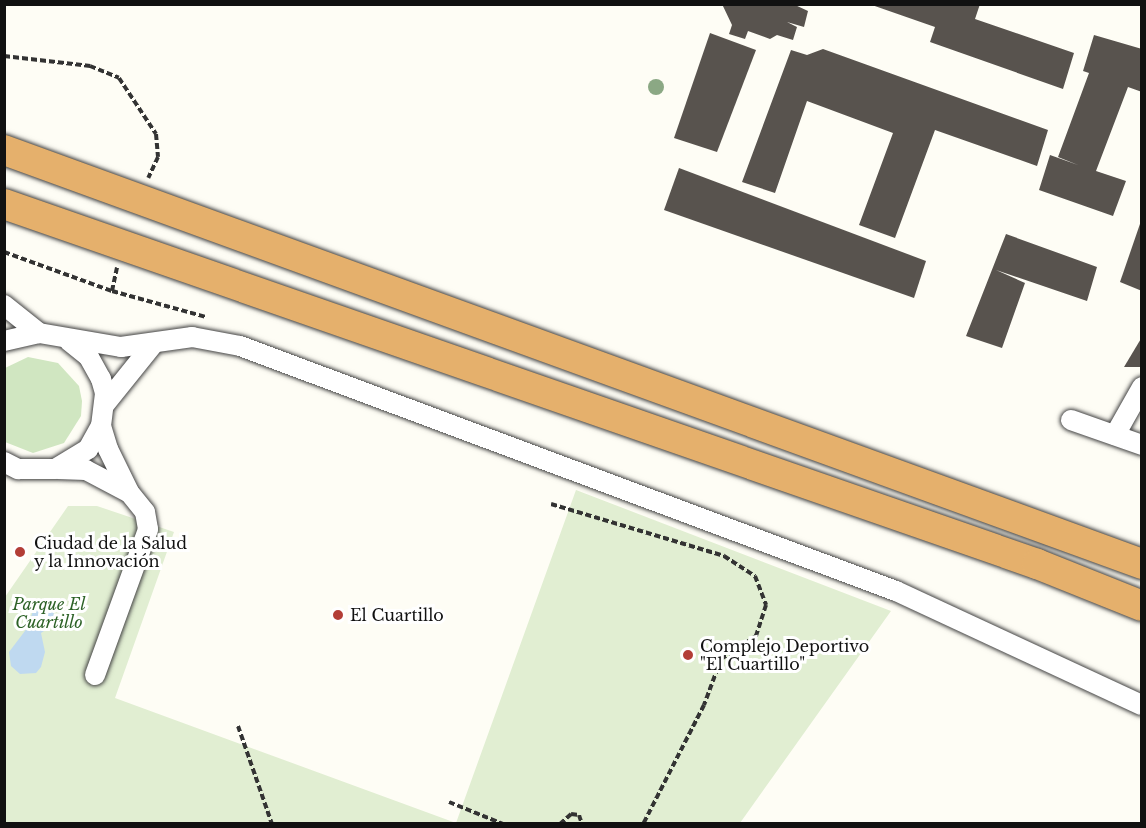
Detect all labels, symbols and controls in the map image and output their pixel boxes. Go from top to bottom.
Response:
place label: Ciudad de la Salud y la Innovación [34,533,187,571]
marker: Ciudad de la Salud y la Innovación [11,543,29,561]
park label: Parque El Cuartillo [12,594,86,632]
place label: El Cuartillo [350,605,444,625]
marker: El Cuartillo [331,608,345,622]
place label: Complejo Deportivo "El Cuartillo" [700,636,869,674]
marker: Complejo Deportivo "El Cuartillo" [681,648,695,662]

